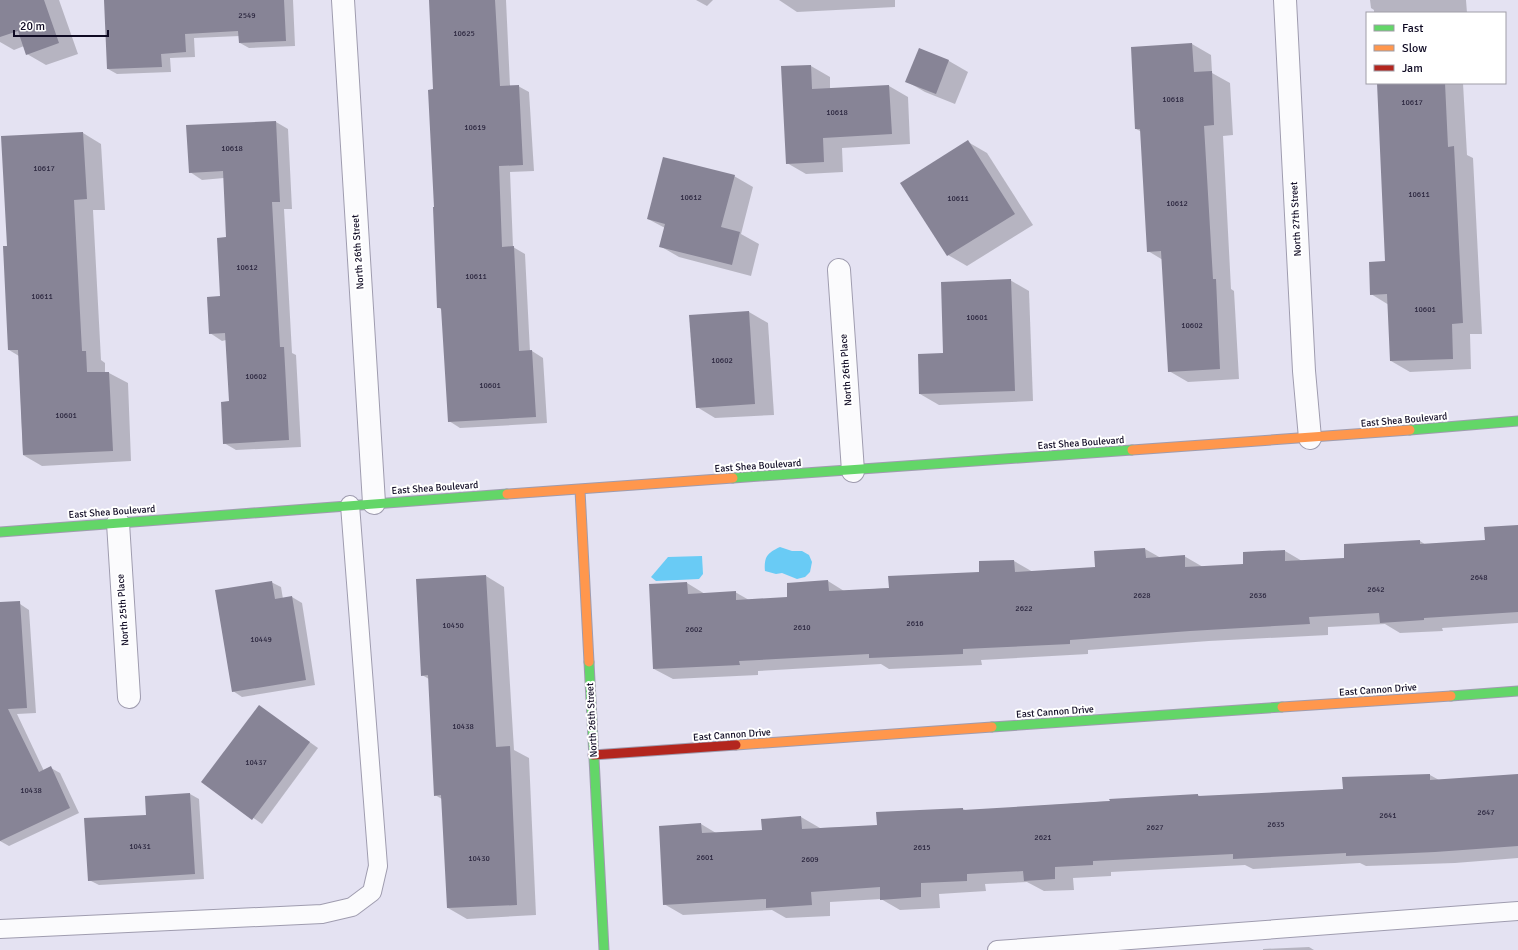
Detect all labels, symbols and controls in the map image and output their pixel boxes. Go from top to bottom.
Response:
house number: 2549 [238,10,256,20]
scale bar [14,12,108,38]
legend [1366,12,1506,84]
text: 20 m [20,19,45,34]
text: Fast [1402,21,1423,36]
house number: 10625 [453,28,475,38]
text: Slow [1402,41,1427,56]
text: Jam [1402,61,1423,76]
house number: 10618 [1162,94,1184,104]
house number: 10617 [1401,97,1423,107]
house number: 10618 [826,107,848,117]
house number: 10619 [464,122,486,132]
house number: 10618 [221,143,243,153]
house number: 10617 [33,163,55,173]
street label: North 27th Street [1288,181,1304,257]
house number: 10611 [1408,189,1430,199]
house number: 10612 [680,192,702,202]
house number: 10611 [947,193,969,203]
house number: 10612 [1166,198,1188,208]
street label: North 26th Street [349,214,367,290]
house number: 10612 [236,262,258,272]
house number: 10611 [465,271,487,281]
house number: 10611 [31,291,53,301]
house number: 10601 [1414,304,1436,314]
house number: 10601 [966,312,988,322]
house number: 10602 [1181,320,1203,330]
street label: North 26th Place [837,334,855,406]
house number: 10602 [711,355,733,365]
house number: 10602 [245,371,267,381]
house number: 10601 [479,380,501,390]
house number: 10601 [55,410,77,420]
street label: East Shea Boulevard [1360,410,1448,430]
street label: East Shea Boulevard [1037,434,1125,452]
street label: East Shea Boulevard [714,457,802,475]
street label: East Shea Boulevard [391,479,479,497]
street label: East Shea Boulevard [68,503,156,521]
house number: 2648 [1470,572,1488,582]
street label: North 25th Place [114,574,132,646]
house number: 2642 [1367,584,1385,594]
house number: 2628 [1133,590,1151,600]
house number: 2636 [1249,590,1267,600]
house number: 2622 [1015,603,1033,613]
house number: 2616 [906,618,924,628]
house number: 10450 [442,620,464,630]
house number: 2610 [793,622,811,632]
house number: 2602 [685,624,703,634]
house number: 10449 [250,634,272,644]
street label: East Cannon Drive [1339,681,1417,699]
street label: North 26th Street [584,682,600,758]
street label: East Cannon Drive [1016,703,1094,721]
house number: 10438 [452,721,474,731]
street label: East Cannon Drive [693,726,771,744]
house number: 10437 [245,757,267,767]
house number: 10438 [20,785,42,795]
house number: 2647 [1477,807,1495,817]
house number: 2641 [1379,810,1397,820]
house number: 2635 [1267,819,1285,829]
house number: 2627 [1146,822,1164,832]
house number: 2621 [1034,832,1052,842]
house number: 10431 [129,841,151,851]
house number: 2615 [913,842,931,852]
house number: 2601 [696,852,714,862]
house number: 10430 [468,853,490,863]
house number: 2609 [801,854,819,864]

